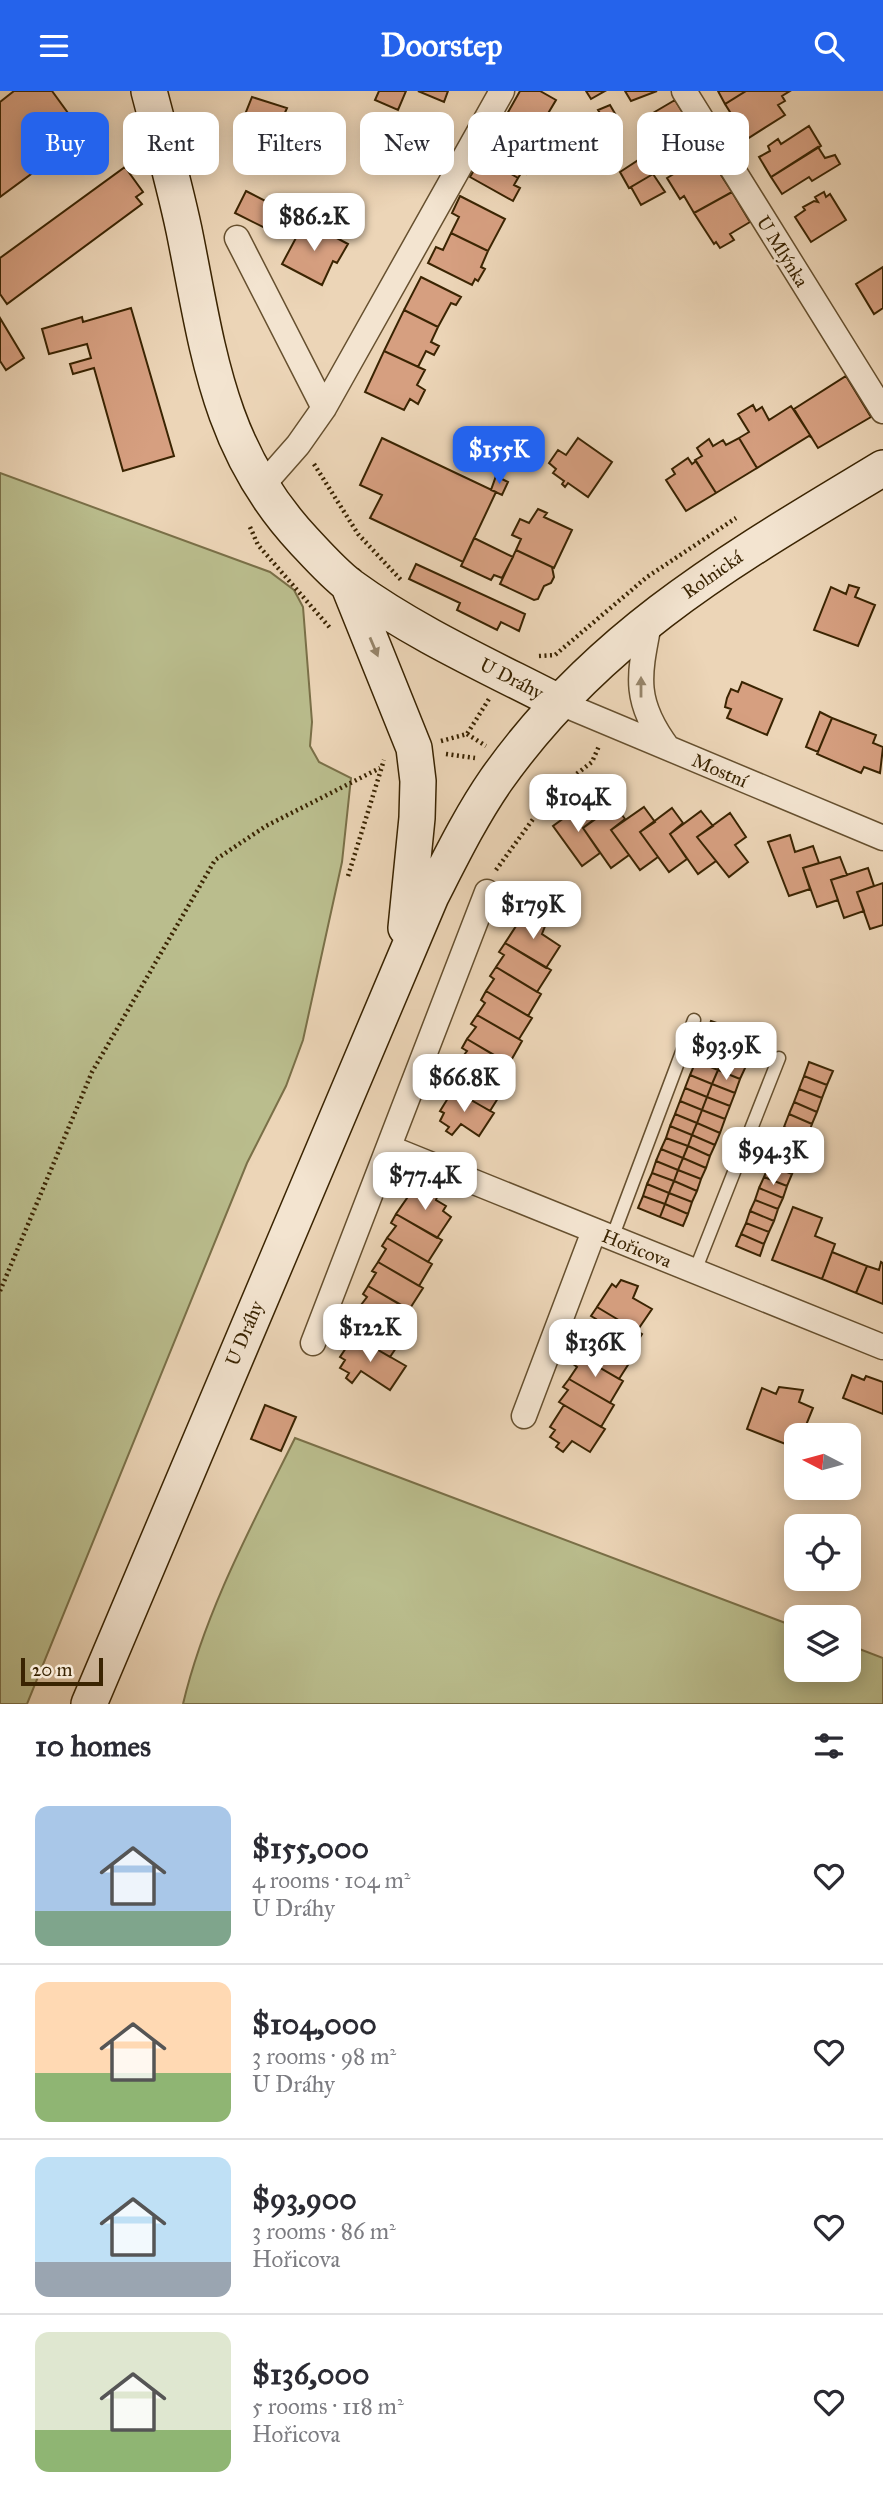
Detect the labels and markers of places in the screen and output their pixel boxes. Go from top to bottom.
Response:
pin: $86.2K [257,193,371,253]
pin: $155K [450,427,548,486]
pin: $104K [529,775,627,834]
pin: $179K [484,881,582,941]
pin: $93.9K [669,1023,783,1082]
pin: $66.8K [407,1055,521,1114]
pin: $94.3K [716,1127,830,1187]
pin: $77.4K [368,1153,482,1212]
pin: $122K [321,1305,419,1364]
pin: $136K [546,1319,644,1379]

